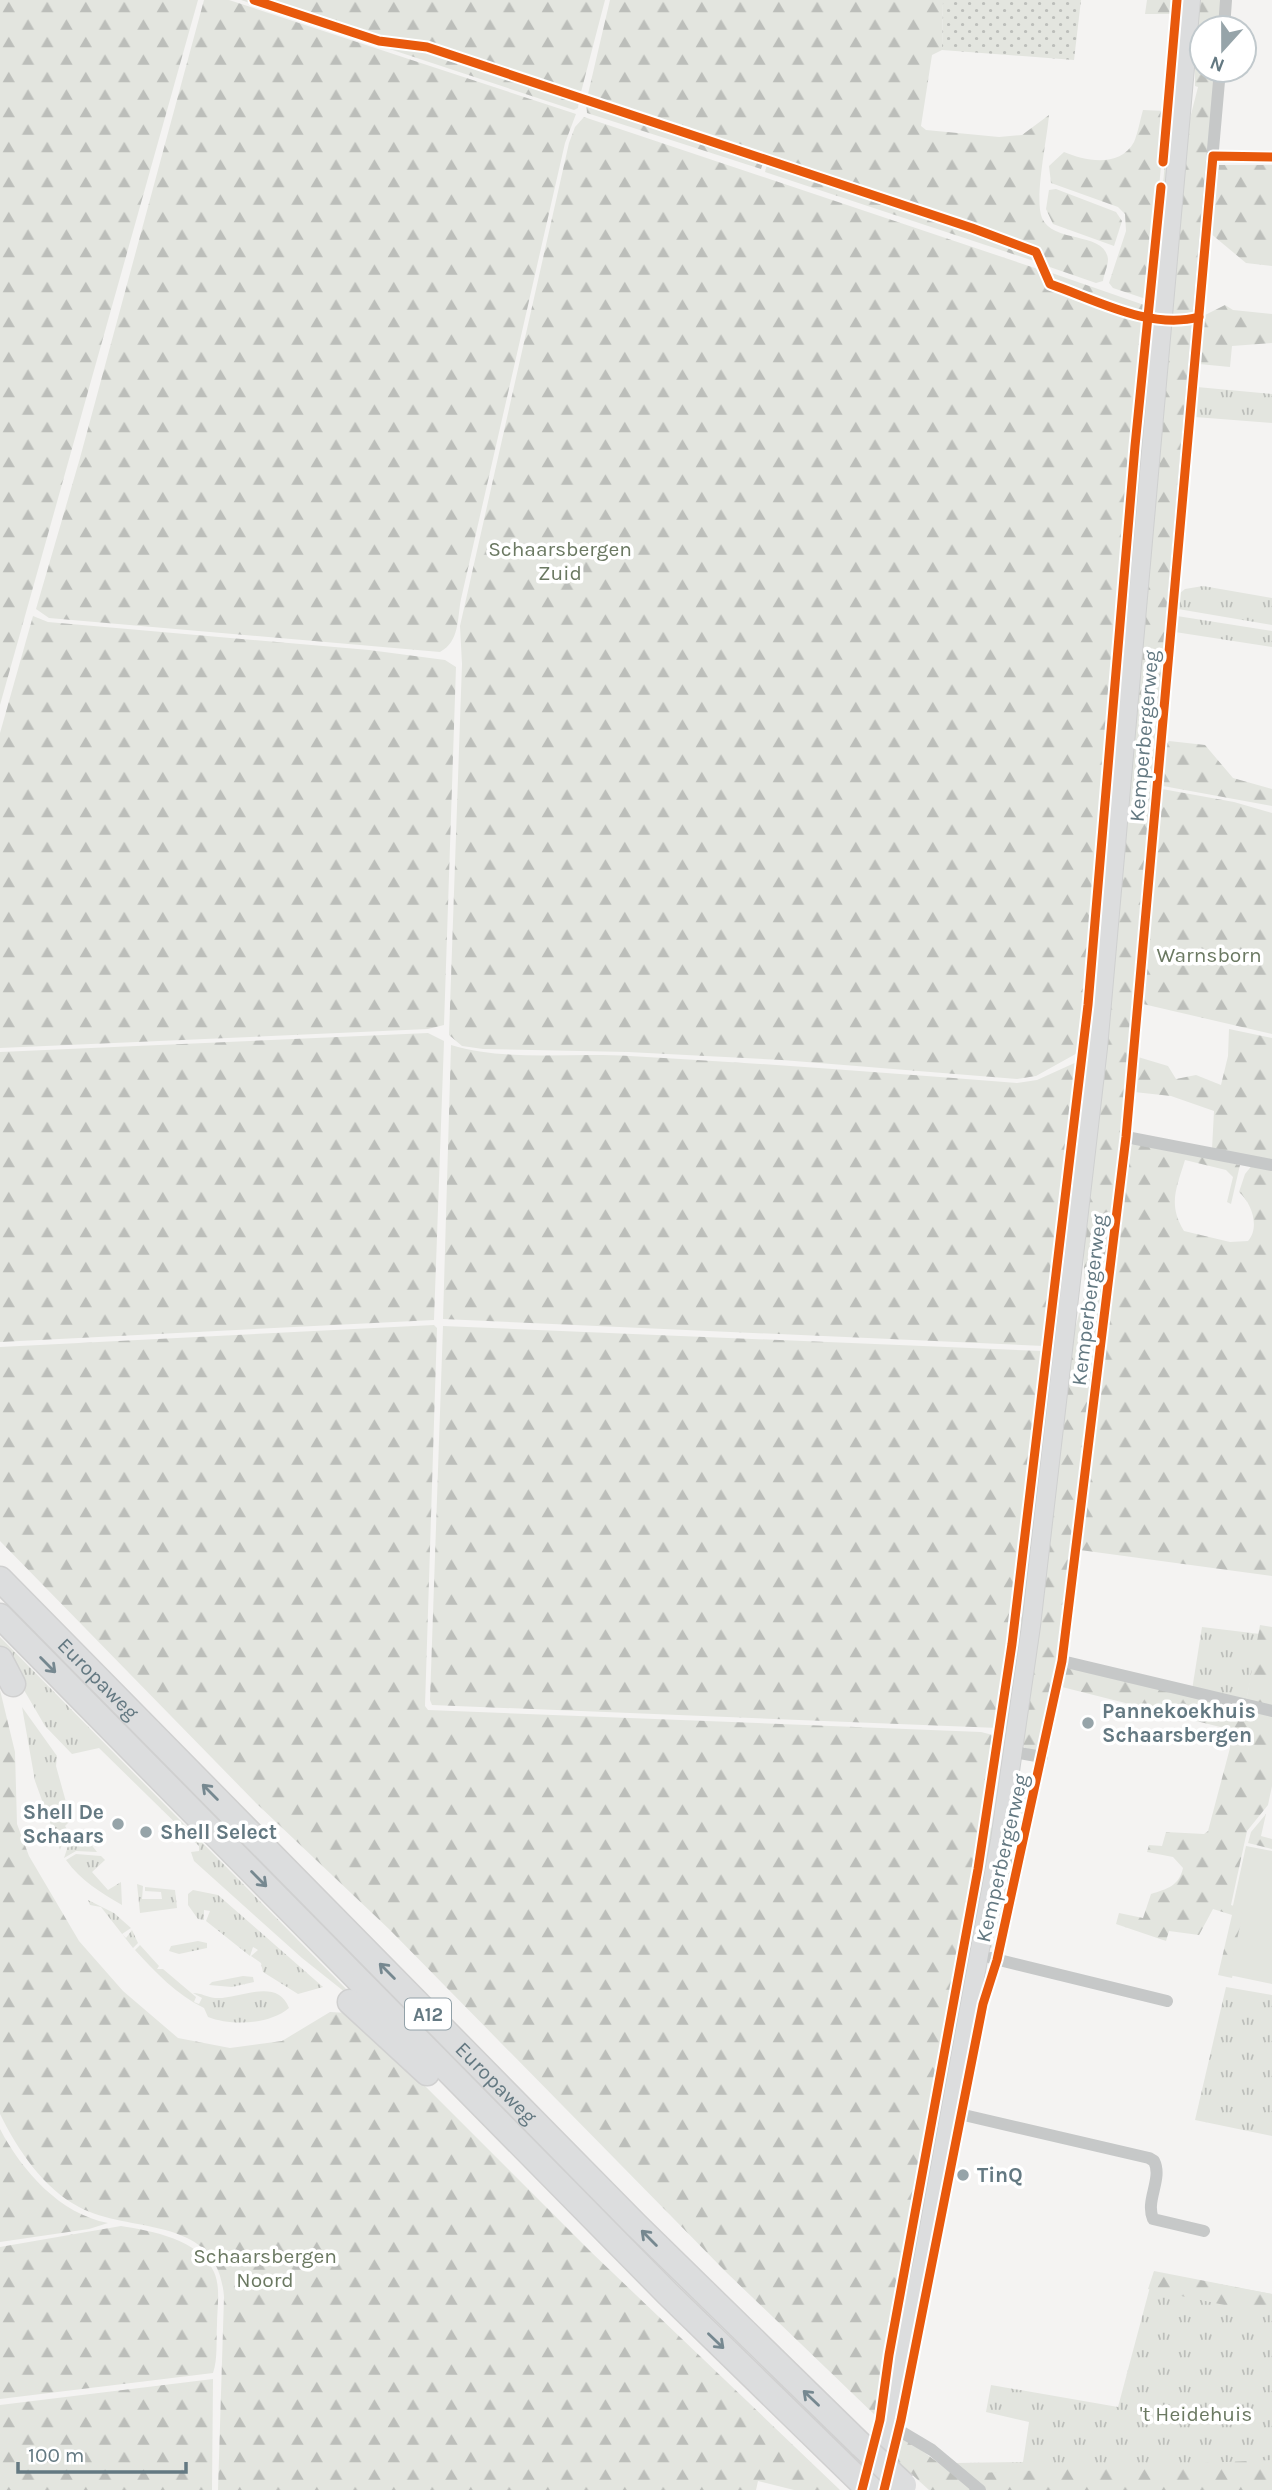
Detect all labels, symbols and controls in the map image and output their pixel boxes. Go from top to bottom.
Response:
north arrow [1188,14,1258,84]
text: N [1207,51,1228,77]
park label: Schaarsbergen Zuid [488,537,632,585]
street label: Kemperbergerweg [1125,649,1163,823]
park label: Warnsborn [1156,943,1262,967]
street label: Kemperbergerweg [1067,1213,1111,1387]
street label: Europaweg [53,1633,144,1725]
one-way arrow [39,1656,56,1673]
place label: Pannekoekhuis Schaarsbergen [1102,1699,1256,1747]
marker: Pannekoekhuis Schaarsbergen [1080,1715,1096,1731]
street label: Kemperbergerweg [971,1771,1033,1945]
one-way arrow [201,1784,218,1801]
place label: Shell De Schaars [23,1800,104,1848]
marker: Shell De Schaars [110,1816,126,1832]
place label: Shell Select [160,1820,277,1844]
marker: Shell Select [138,1824,154,1840]
one-way arrow [251,1870,268,1887]
one-way arrow [378,1963,395,1980]
road number: A12 [405,1998,451,2030]
street label: Europaweg [451,2037,542,2129]
place label: TinQ [977,2163,1023,2187]
marker: TinQ [955,2167,971,2183]
one-way arrow [641,2230,658,2247]
park label: Schaarsbergen Noord [193,2244,337,2292]
one-way arrow [707,2332,724,2349]
one-way arrow [803,2390,820,2407]
park label: 't Heidehuis [1140,2402,1252,2426]
scale bar [18,2430,186,2474]
text: 100 m [28,2443,85,2467]

